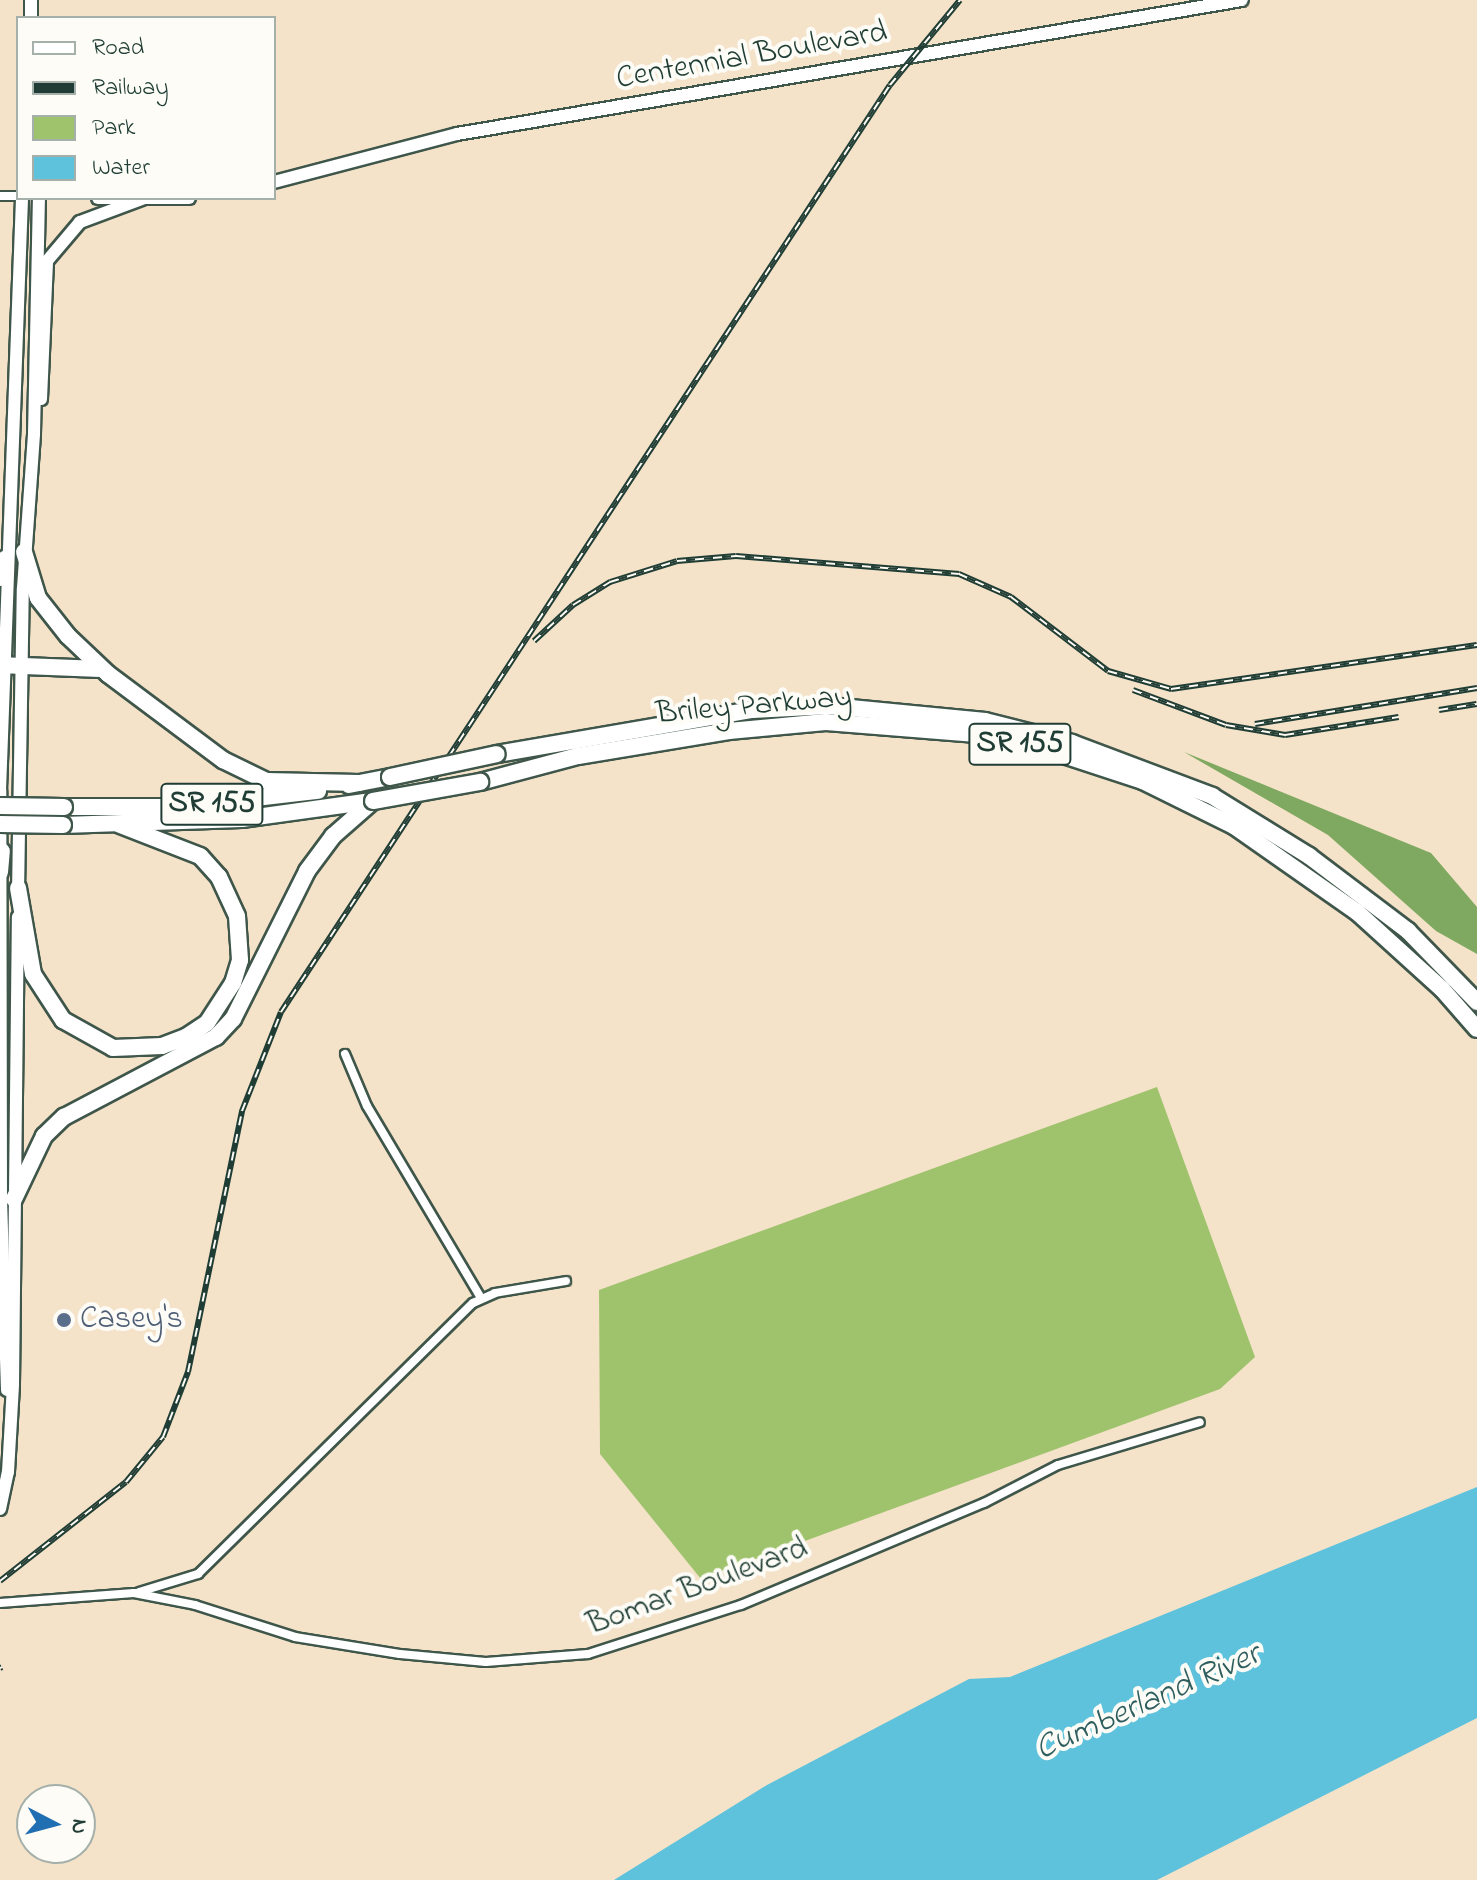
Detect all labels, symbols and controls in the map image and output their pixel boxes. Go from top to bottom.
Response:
street label: Centennial Boulevard [614,14,890,100]
legend [16,16,276,200]
text: Road [92,31,144,66]
text: Railway [92,71,169,106]
text: Park [92,111,135,146]
text: Water [92,151,150,186]
street label: Briley Parkway [654,679,854,735]
road number: SR 155 [968,718,1072,770]
road number: SR 155 [160,778,264,830]
place label: Casey's [80,1301,183,1339]
marker: Casey's [55,1311,73,1329]
street label: Bomar Boulevard [583,1530,813,1646]
water label: Cumberland River [1029,1635,1267,1771]
north arrow [16,1784,96,1864]
text: N [61,1817,95,1835]

